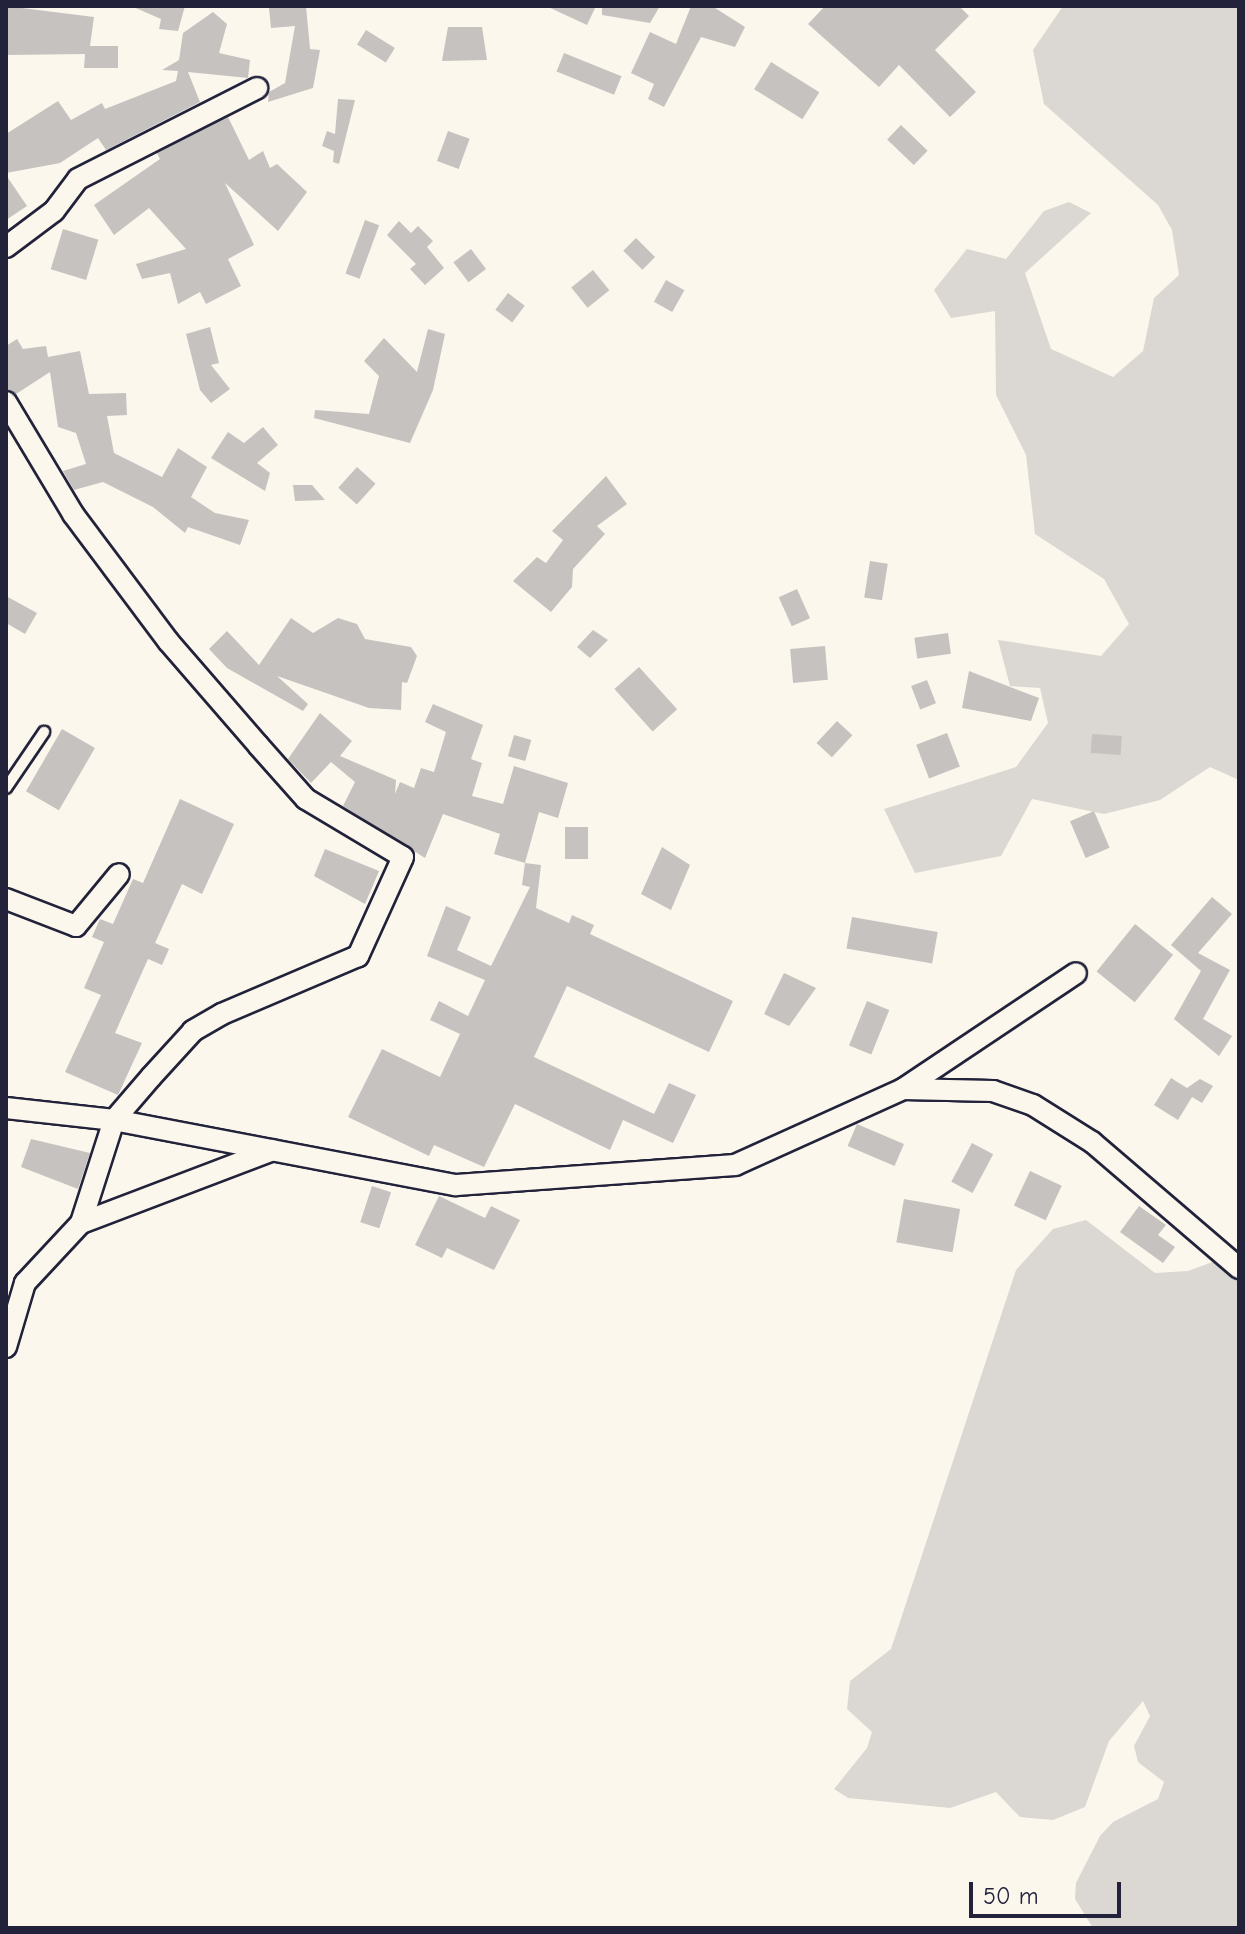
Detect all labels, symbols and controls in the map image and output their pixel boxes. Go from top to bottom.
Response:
scale bar [973,1866,1125,1916]
text: 50 m [983,1882,1039,1910]

